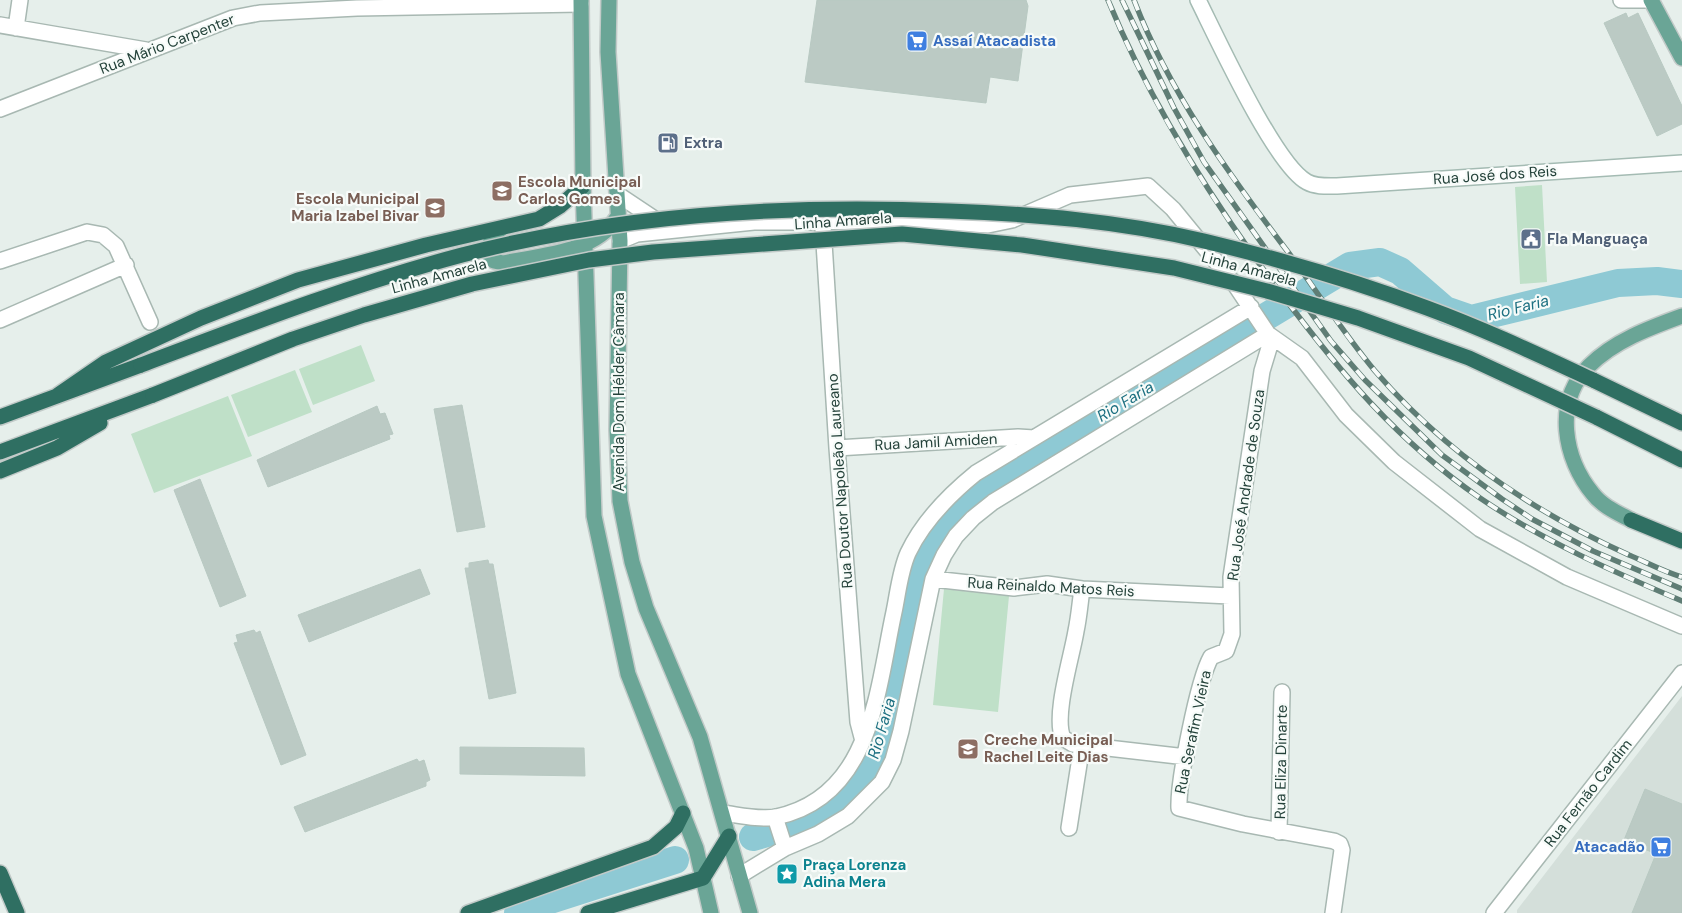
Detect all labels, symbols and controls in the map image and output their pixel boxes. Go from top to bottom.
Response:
street label: Rua Mário Carpenter [97,9,238,79]
supermarket icon: Assaí Atacadista [905,29,929,53]
place label: Assaí Atacadista [933,31,1056,51]
fuel station icon: Extra [656,131,680,155]
place label: Extra [684,133,723,153]
street label: Rua José dos Reis [1432,161,1558,189]
place label: Escola Municipal Carlos Gomes [518,172,641,209]
school or university icon: Escola Municipal Carlos Gomes [490,179,514,203]
place label: Escola Municipal Maria Izabel Bivar [291,189,419,226]
school or university icon: Escola Municipal Maria Izabel Bivar [423,196,447,220]
street label: Linha Amarela [794,208,892,234]
public building icon: Fla Manguaça [1519,227,1543,251]
place label: Fla Manguaça [1547,229,1648,249]
street label: Linha Amarela [1199,247,1299,291]
street label: Linha Amarela [389,254,489,298]
water label: Rio Faria [1485,290,1551,325]
street label: Avenida Dom Hélder Câmara [609,292,629,492]
street label: Rua Doutor Napoleão Laureano [823,373,857,589]
water label: Rio Faria [1093,376,1158,427]
street label: Rua José Andrade de Souza [1223,388,1269,582]
street label: Rua Jamil Amiden [874,429,998,455]
street label: Rua Reinaldo Matos Reis [967,573,1135,601]
street label: Rua Serafim Vieira [1170,668,1216,796]
water label: Rio Faria [863,695,900,761]
street label: Rua Eliza Dinarte [1270,705,1292,819]
place label: Creche Municipal Rachel Leite Dias [984,730,1113,767]
street label: Rua Fernão Cardim [1540,735,1636,851]
school or university icon: Creche Municipal Rachel Leite Dias [956,737,980,761]
supermarket icon: Atacadão [1649,835,1673,859]
place label: Atacadão [1574,837,1645,857]
place label: Praça Lorenza Adina Mera [803,855,906,892]
place icon: Praça Lorenza Adina Mera [775,862,799,886]

